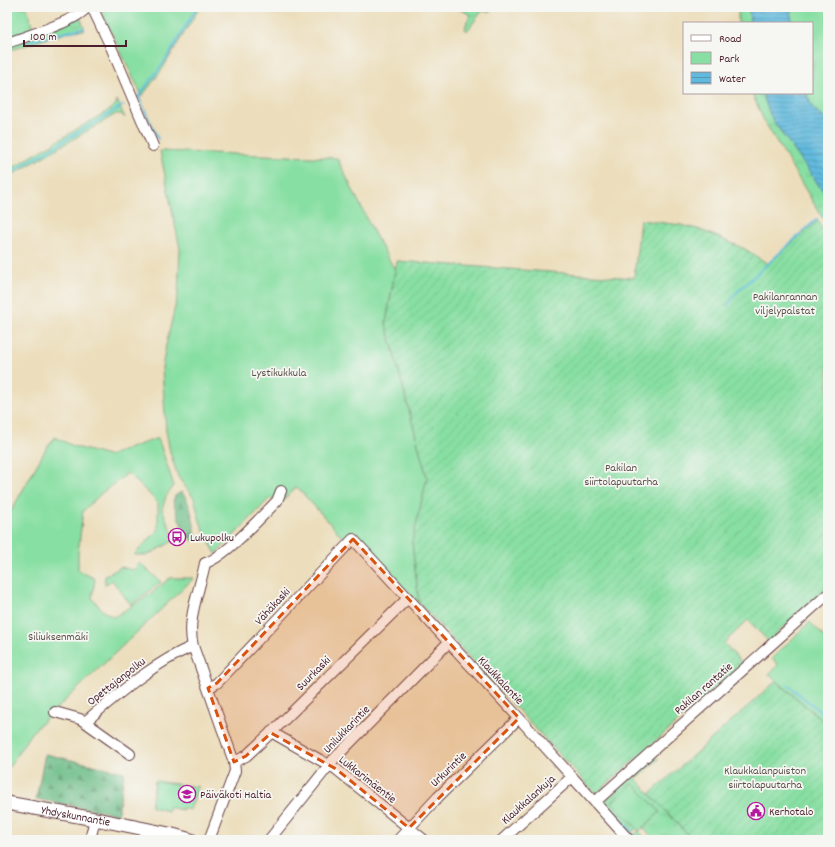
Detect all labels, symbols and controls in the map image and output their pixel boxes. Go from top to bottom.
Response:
scale bar [24,22,126,48]
legend [683,22,813,94]
text: 100 m [30,29,57,46]
text: Road [719,31,741,48]
text: Park [719,51,740,68]
text: Water [719,71,746,88]
park label: Pakilanrannan viljelypalstat [753,289,818,320]
park label: Lystikukkula [251,365,307,382]
park label: Pakilan siirtolapuutarha [584,460,658,491]
bus stop icon: Lukupolku [167,527,187,547]
place label: Lukupolku [190,530,234,547]
street label: Vähäkaski [251,584,295,630]
park label: Siliuksenmäki [28,629,88,646]
street label: Suurkaski [293,653,335,695]
street label: Klaukkalantie [473,653,527,709]
street label: Opettajanpolku [84,654,150,711]
street label: Pakilan rantatie [671,659,737,719]
street label: Unilukkarintie [320,702,374,758]
street label: Urkurintie [427,749,471,792]
street label: Lukkarimäentie [335,752,400,808]
park label: Klaukkalanpuiston siirtolapuutarha [724,763,806,794]
street label: Klaukkalankuja [498,771,560,829]
school or university icon: Päiväkoti Haltia [177,784,197,804]
place label: Päiväkoti Haltia [200,787,272,804]
public building icon: Kerhotalo [746,801,766,821]
street label: Yhdyskunnantie [40,802,111,832]
place label: Kerhotalo [769,804,813,821]

